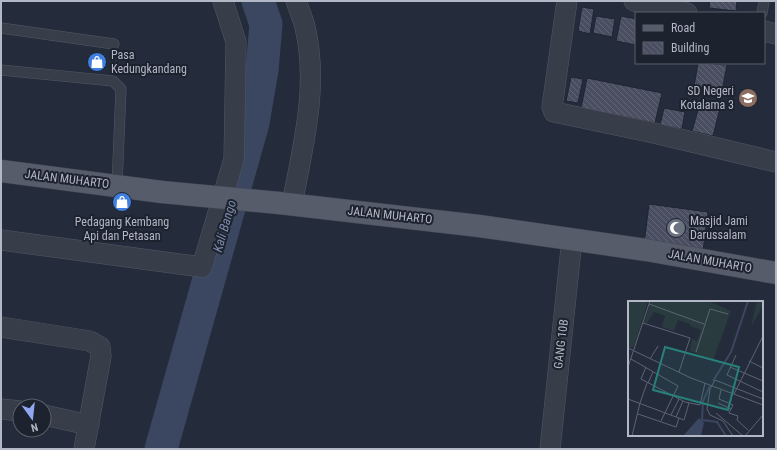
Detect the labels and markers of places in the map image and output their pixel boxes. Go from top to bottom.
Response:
place label: Pasa Kedungkandang [111,48,187,76]
shop icon: Pasa Kedungkandang [86,51,108,73]
place label: SD Negeri Kotalama 3 [680,84,734,112]
school or university icon: SD Negeri Kotalama 3 [737,87,759,109]
shop icon: Pedagang Kembang Api dan Petasan [111,191,133,213]
place label: Masjid Jami Darussalam [690,214,748,242]
place label: Pedagang Kembang Api dan Petasan [75,215,169,243]
mosque icon: Masjid Jami Darussalam [665,217,687,239]

